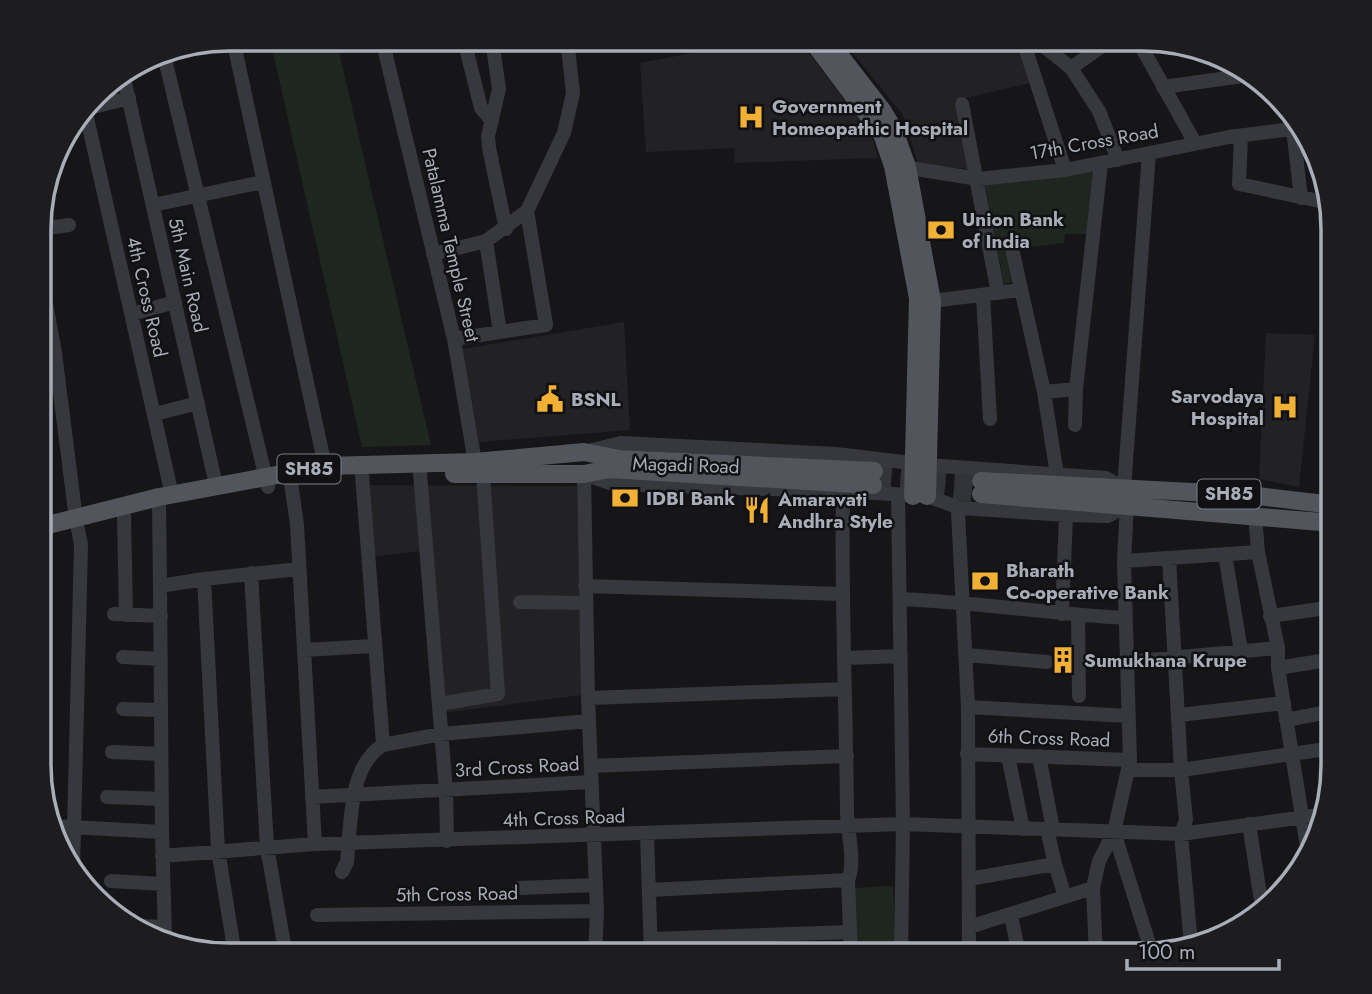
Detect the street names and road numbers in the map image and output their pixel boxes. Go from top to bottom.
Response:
street label: 17th Cross Road [1027,117,1161,167]
street label: Patalamma Temple Street [416,145,487,345]
street label: 5th Main Road [162,215,214,335]
street label: 4th Cross Road [120,234,174,360]
street label: Magadi Road [632,450,740,480]
road number: SH85 [278,454,340,484]
road number: SH85 [1198,480,1260,508]
street label: 6th Cross Road [987,722,1111,754]
street label: 3rd Cross Road [454,750,580,784]
street label: 4th Cross Road [502,802,626,834]
street label: 5th Cross Road [395,879,519,909]

